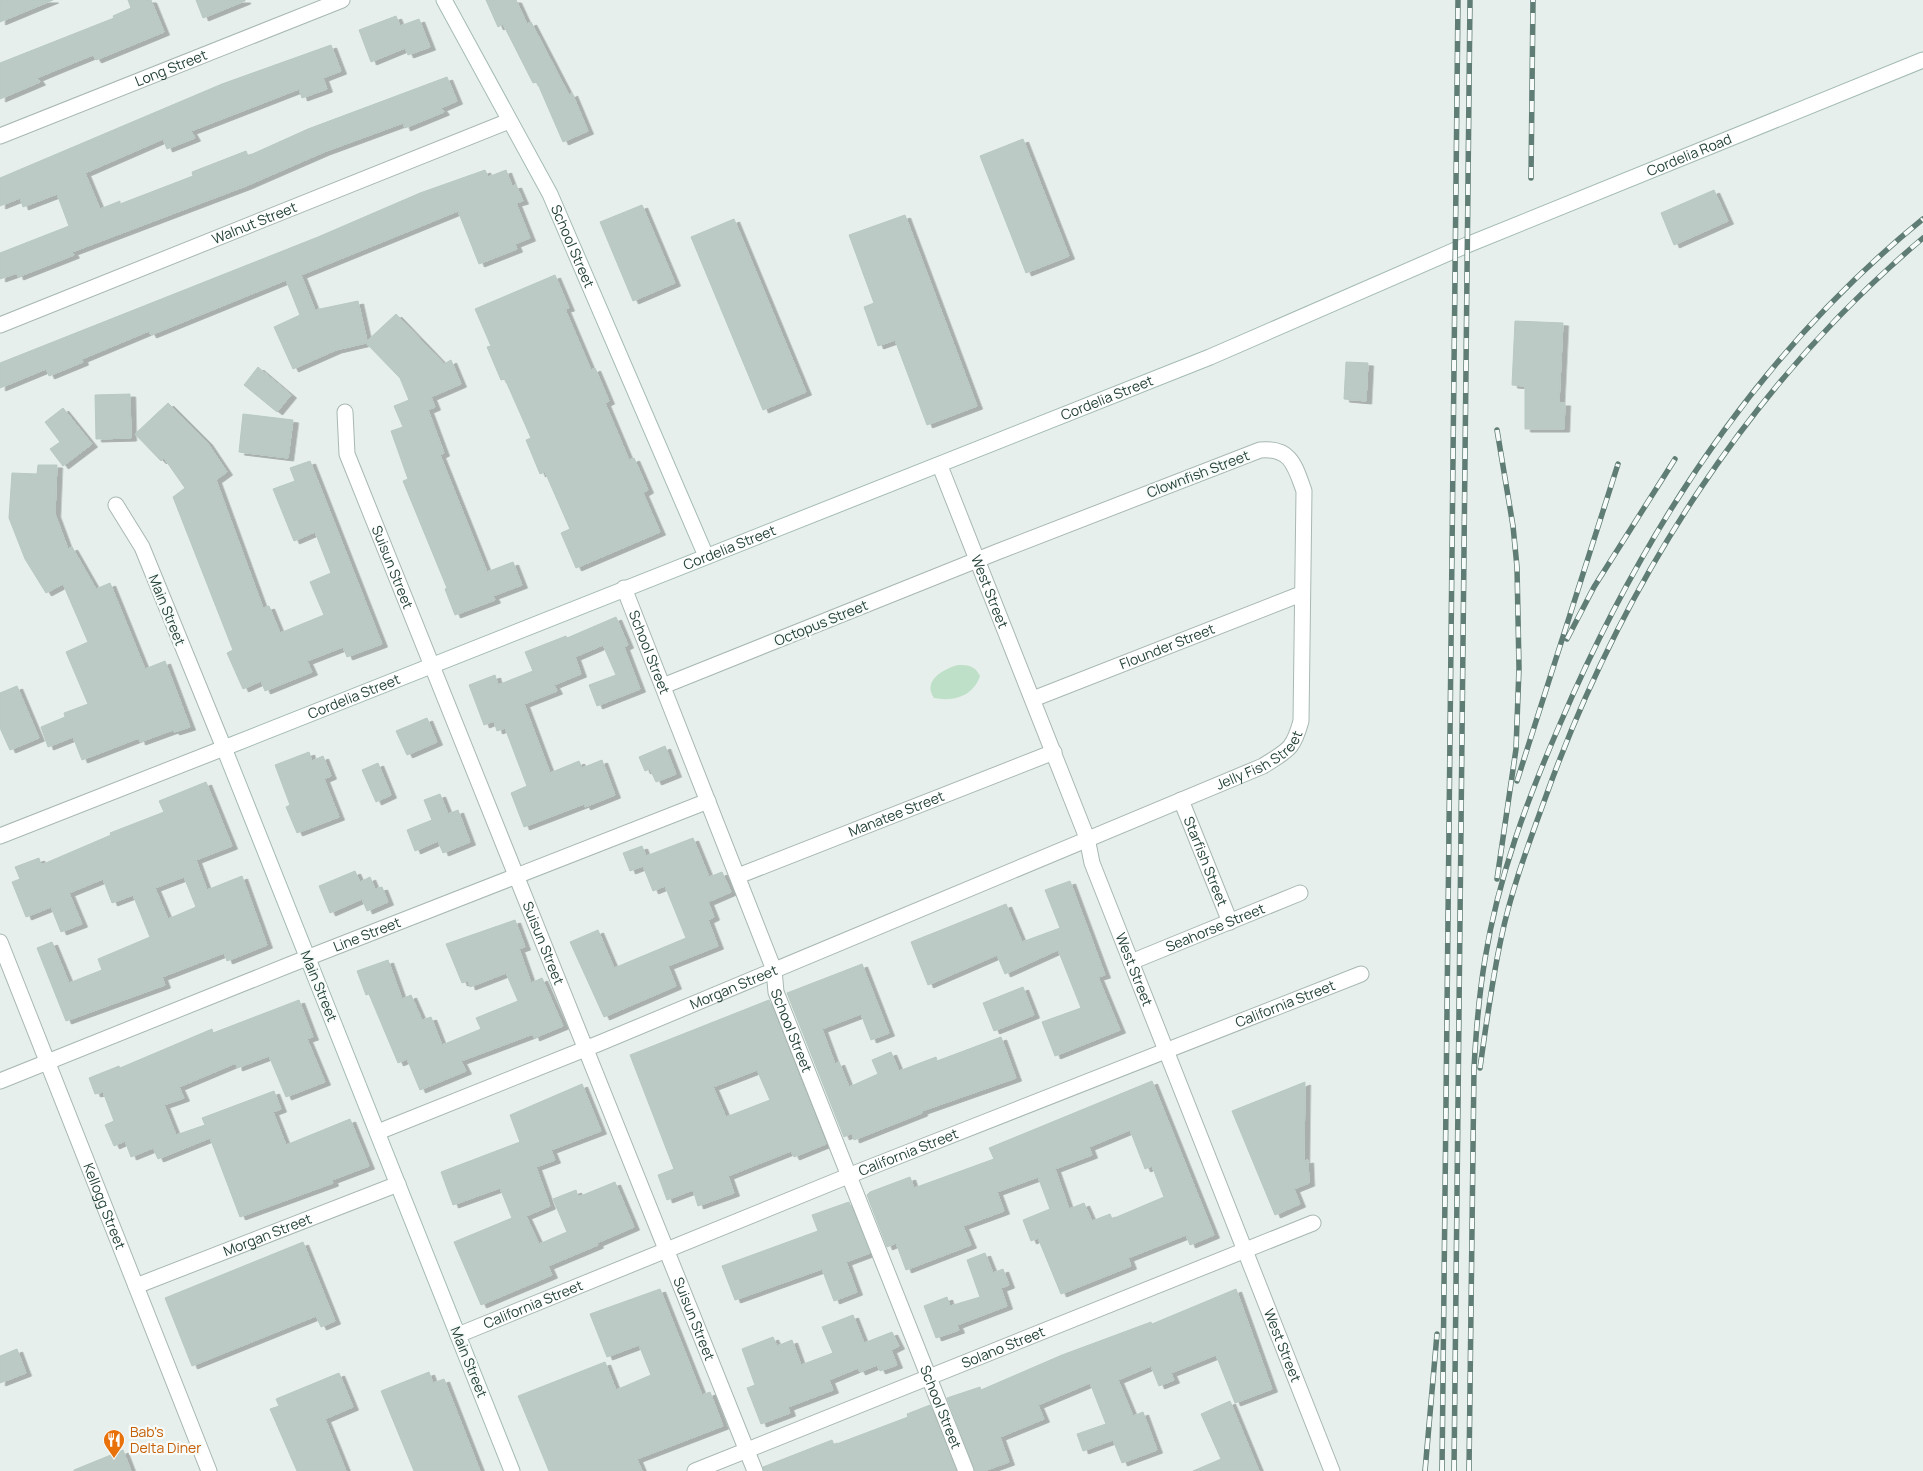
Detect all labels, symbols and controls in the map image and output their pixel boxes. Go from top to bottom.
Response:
street label: Long Street [132,45,210,90]
street label: Cordelia Road [1644,129,1734,180]
street label: Walnut Street [209,197,300,248]
street label: School Street [547,202,599,291]
street label: Cordelia Street [1058,370,1156,424]
street label: Clownfish Street [1144,445,1252,502]
street label: Cordelia Street [680,520,779,574]
street label: Suisun Street [368,523,418,612]
street label: West Street [967,552,1013,631]
street label: Main Street [145,571,190,649]
street label: Octopus Street [771,595,871,650]
street label: School Street [625,607,675,697]
street label: Flounder Street [1117,619,1218,673]
street label: Cordelia Street [305,669,403,723]
street label: Jelly Fish Street [1213,727,1307,794]
street label: Manatee Street [845,786,947,841]
street label: Starfish Street [1180,813,1233,909]
street label: Suisun Street [518,898,569,988]
street label: Seahorse Street [1163,898,1268,956]
street label: Line Street [330,912,403,956]
street label: West Street [1111,930,1158,1009]
street label: Main Street [297,947,342,1025]
street label: Morgan Street [687,960,780,1013]
street label: California Street [1232,975,1338,1032]
street label: School Street [767,986,817,1075]
street label: California Street [855,1123,961,1180]
street label: Kellogg Street [79,1160,131,1252]
street label: Morgan Street [220,1208,314,1260]
street label: Suisun Street [669,1274,720,1364]
street label: California Street [480,1275,586,1333]
street label: West Street [1260,1306,1306,1385]
street label: Solano Street [958,1321,1048,1372]
street label: Main Street [447,1323,492,1401]
street label: School Street [916,1362,966,1452]
place label: Bab's Delta Diner [130,1422,201,1457]
restaurant icon: Bab's Delta Diner [102,1428,126,1459]

